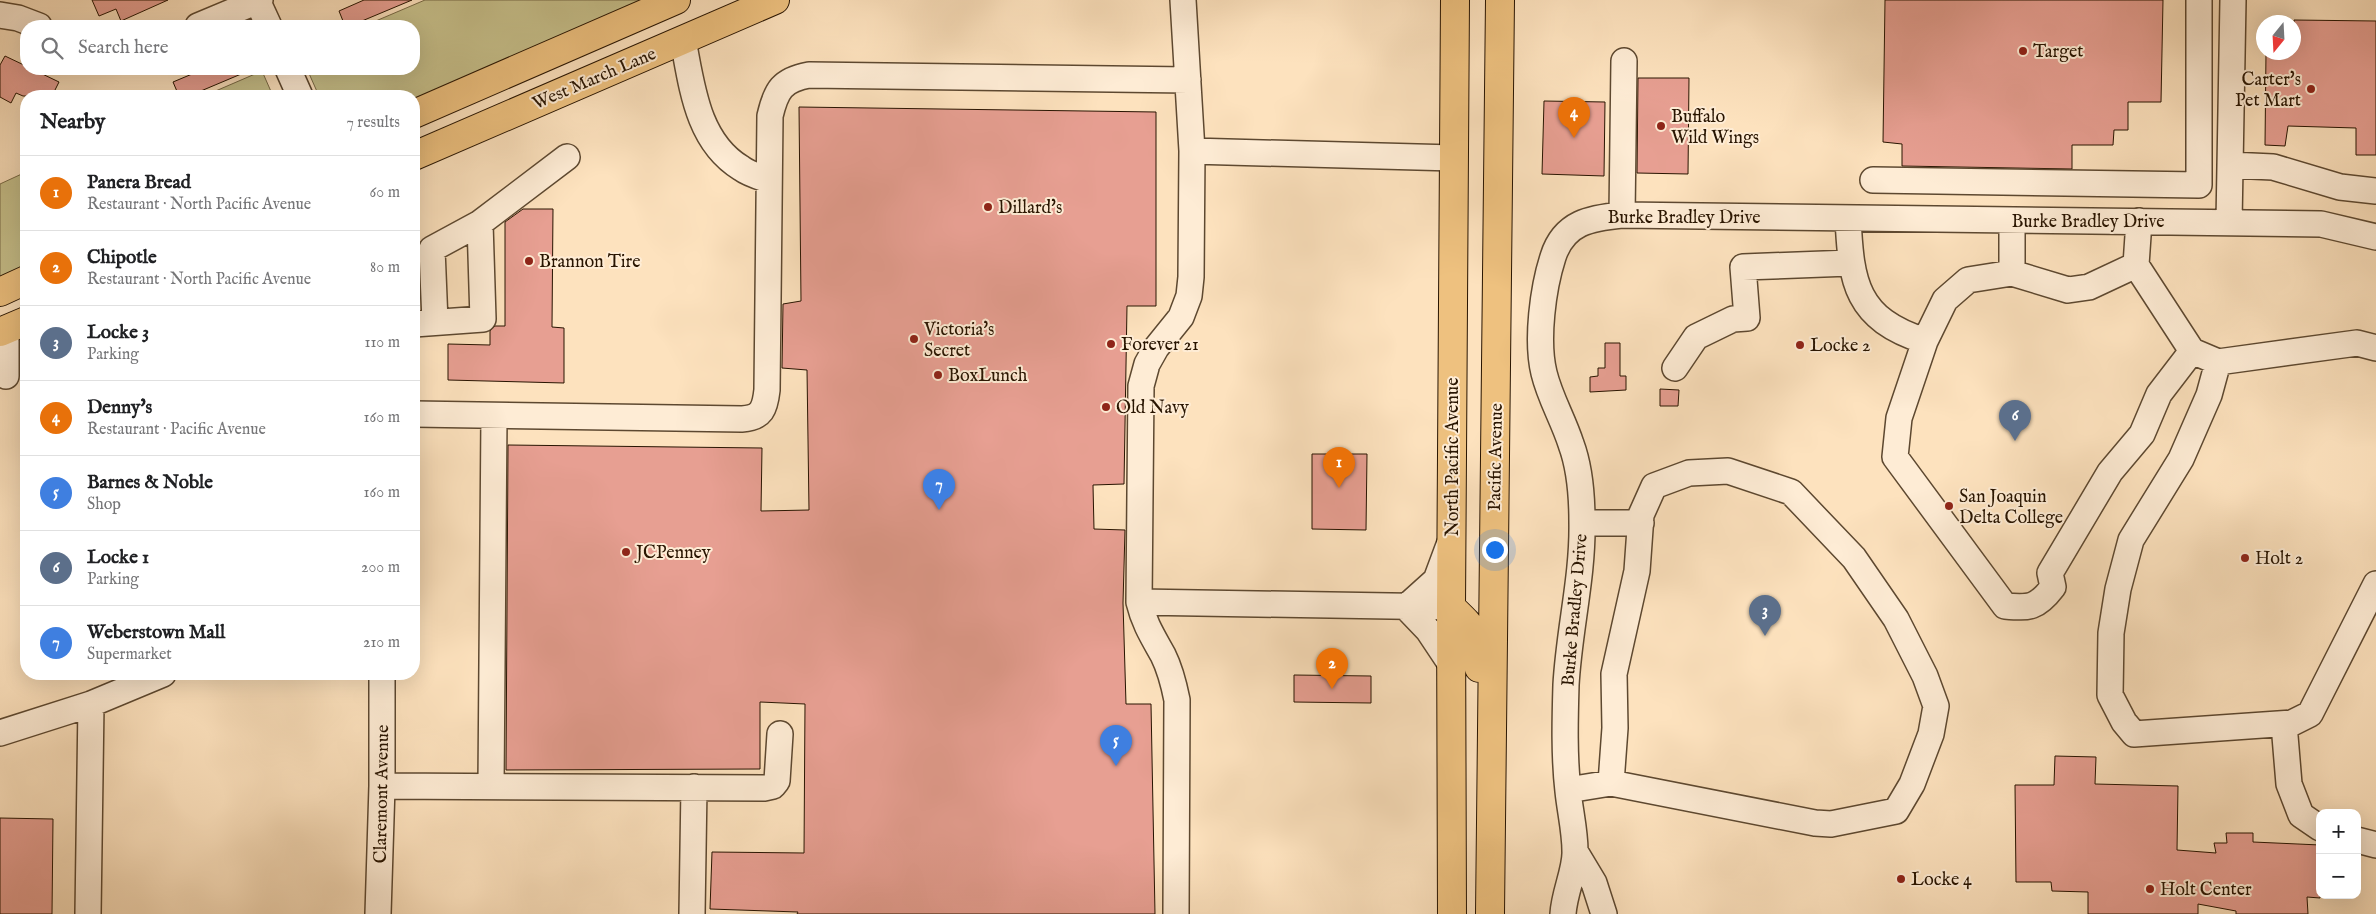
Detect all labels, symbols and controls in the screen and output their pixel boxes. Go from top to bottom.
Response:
north arrow [2256,15,2301,60]
search box [20,20,420,75]
icon: search [38,34,66,62]
text: Search here [78,36,169,60]
place label: Target [2033,41,2083,64]
street label: West March Lane [529,43,660,116]
marker: Target [2017,45,2029,57]
place label: Carter's Pet Mart [2235,69,2301,113]
marker: Carter's Pet Mart [2305,83,2317,95]
pin: 4 [1558,97,1590,138]
place label: Buffalo Wild Wings [1671,106,1759,150]
text: Nearby [40,109,105,136]
text: 7 results [346,113,400,133]
marker: Buffalo Wild Wings [1655,120,1667,132]
text: Panera Bread [87,171,191,195]
text: 1 [53,183,59,203]
text: 60 m [370,183,400,203]
text: Restaurant · North Pacific Avenue [87,195,311,215]
place label: Dillard's [998,197,1062,220]
marker: Dillard's [982,201,994,213]
street label: Burke Bradley Drive [1607,207,1761,230]
street label: Burke Bradley Drive [2011,211,2165,234]
text: Chipotle [87,246,157,270]
place label: Brannon Tire [539,251,640,274]
marker: Brannon Tire [523,255,535,267]
text: 2 [52,258,60,278]
text: 80 m [370,258,400,278]
text: Restaurant · North Pacific Avenue [87,270,311,290]
place label: Victoria's Secret [923,319,994,363]
text: Locke 3 [87,321,149,345]
text: 3 [53,333,59,353]
text: 110 m [364,333,400,353]
marker: Victoria's Secret [908,333,920,345]
place label: Forever 21 [1121,334,1199,357]
place label: Locke 2 [1810,335,1871,358]
marker: Forever 21 [1105,338,1117,350]
marker: Locke 2 [1794,339,1806,351]
text: Parking [87,345,139,365]
place label: BoxLunch [948,365,1028,388]
marker: BoxLunch [932,369,944,381]
street label: North Pacific Avenue [1442,378,1465,536]
text: Denny's [87,396,152,420]
place label: Old Navy [1116,397,1189,420]
pin: 6 [1999,400,2031,441]
marker: Old Navy [1100,401,1112,413]
street label: Pacific Avenue [1484,403,1509,511]
text: 4 [52,408,60,428]
text: 160 m [364,408,400,428]
text: Restaurant · Pacific Avenue [87,420,266,440]
pin: 1 [1323,447,1355,488]
pin: 7 [923,469,955,510]
text: Barnes & Noble [87,471,213,495]
text: 5 [53,483,59,503]
text: 160 m [364,483,400,503]
place label: San Joaquin Delta College [1959,486,2063,530]
text: Shop [87,495,121,515]
marker: San Joaquin Delta College [1943,500,1955,512]
street label: Burke Bradley Drive [1557,533,1594,687]
your location [1482,537,1508,563]
place label: JCPenney [634,542,711,565]
text: Locke 1 [87,546,149,570]
marker: JCPenney [620,546,632,558]
place label: Holt 2 [2255,548,2303,571]
marker: Holt 2 [2239,552,2251,564]
text: 6 [53,558,59,578]
text: 200 m [361,558,400,578]
text: Parking [87,570,139,590]
pin: 3 [1749,595,1781,636]
text: Weberstown Mall [87,621,225,645]
text: 7 [52,633,60,653]
text: 210 m [363,633,400,653]
text: Supermarket [87,645,172,665]
pin: 2 [1316,648,1348,689]
street label: Claremont Avenue [370,725,395,864]
pin: 5 [1100,725,1132,766]
map controls [2316,809,2361,899]
button: + [2316,809,2361,854]
button: − [2316,854,2361,899]
place label: Locke 4 [1911,869,1972,892]
marker: Locke 4 [1895,873,1907,885]
place label: Holt Center [2160,879,2252,902]
marker: Holt Center [2144,883,2156,895]

